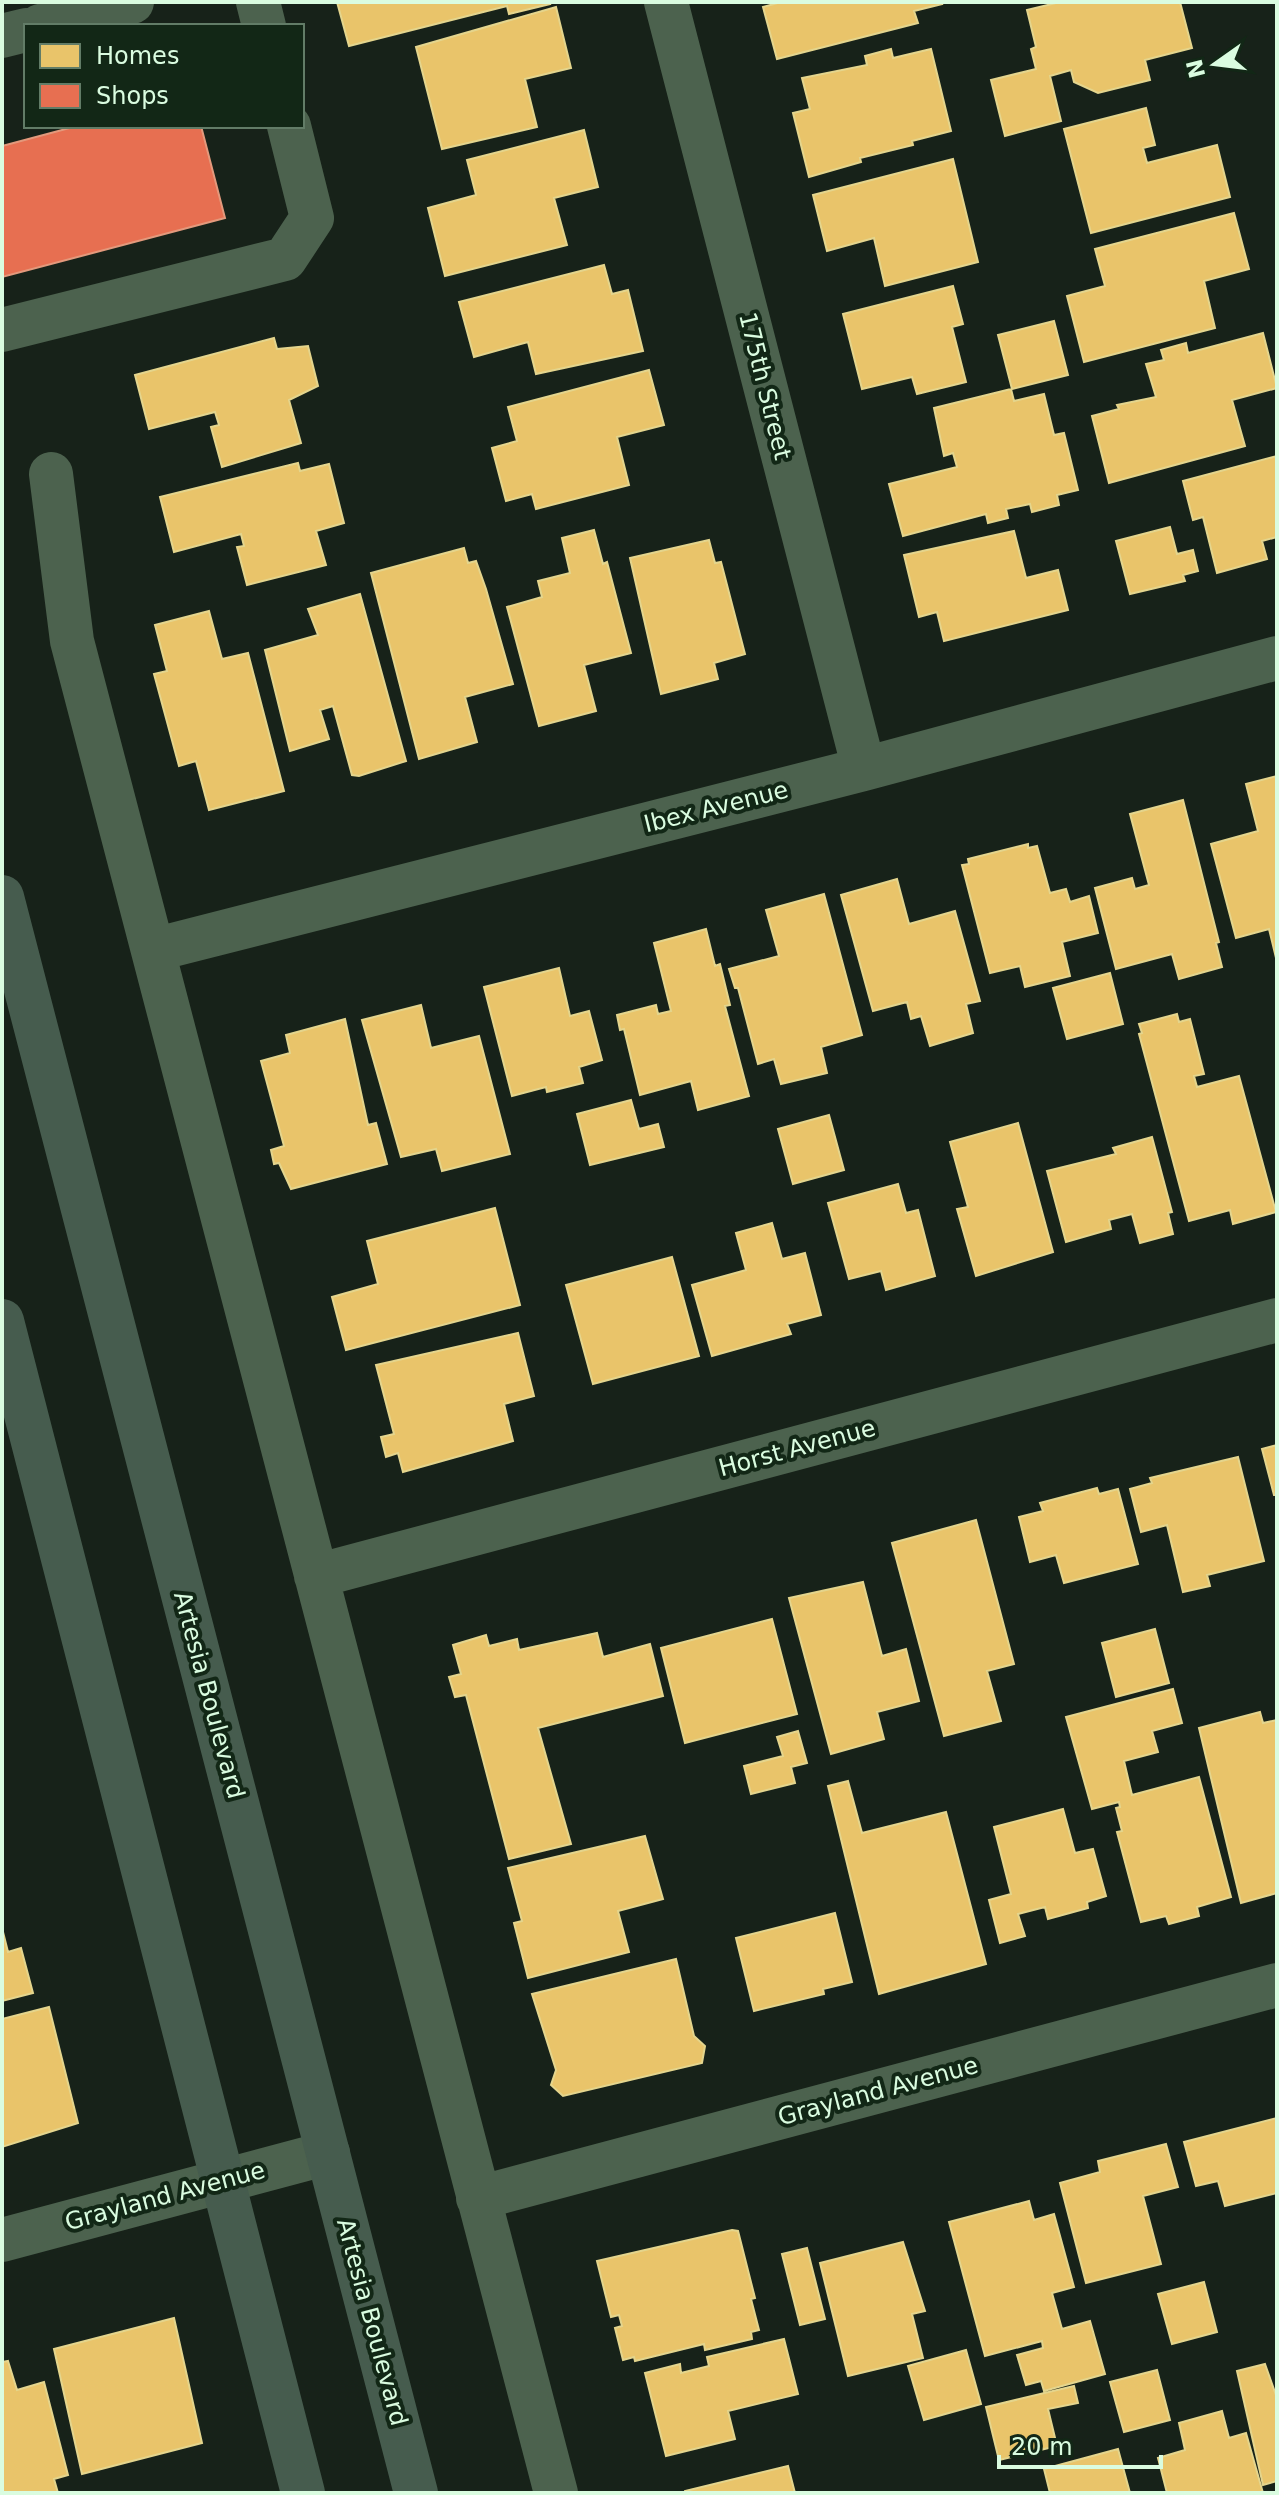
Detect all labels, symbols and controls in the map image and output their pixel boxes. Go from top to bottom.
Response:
legend [24,24,304,128]
north arrow [1175,24,1255,104]
text: Homes [96,42,179,70]
text: N [1182,57,1210,81]
text: Shops [96,82,169,110]
street label: 175th Street [733,309,797,463]
street label: Ibex Avenue [641,776,791,838]
street label: Horst Avenue [715,1414,879,1482]
street label: Artesia Boulevard [168,1588,250,1802]
street label: Grayland Avenue [775,2051,981,2131]
street label: Grayland Avenue [62,2156,268,2236]
street label: Artesia Boulevard [331,2215,413,2429]
scale bar [999,2419,1161,2469]
text: 20 m [1011,2433,1073,2461]

